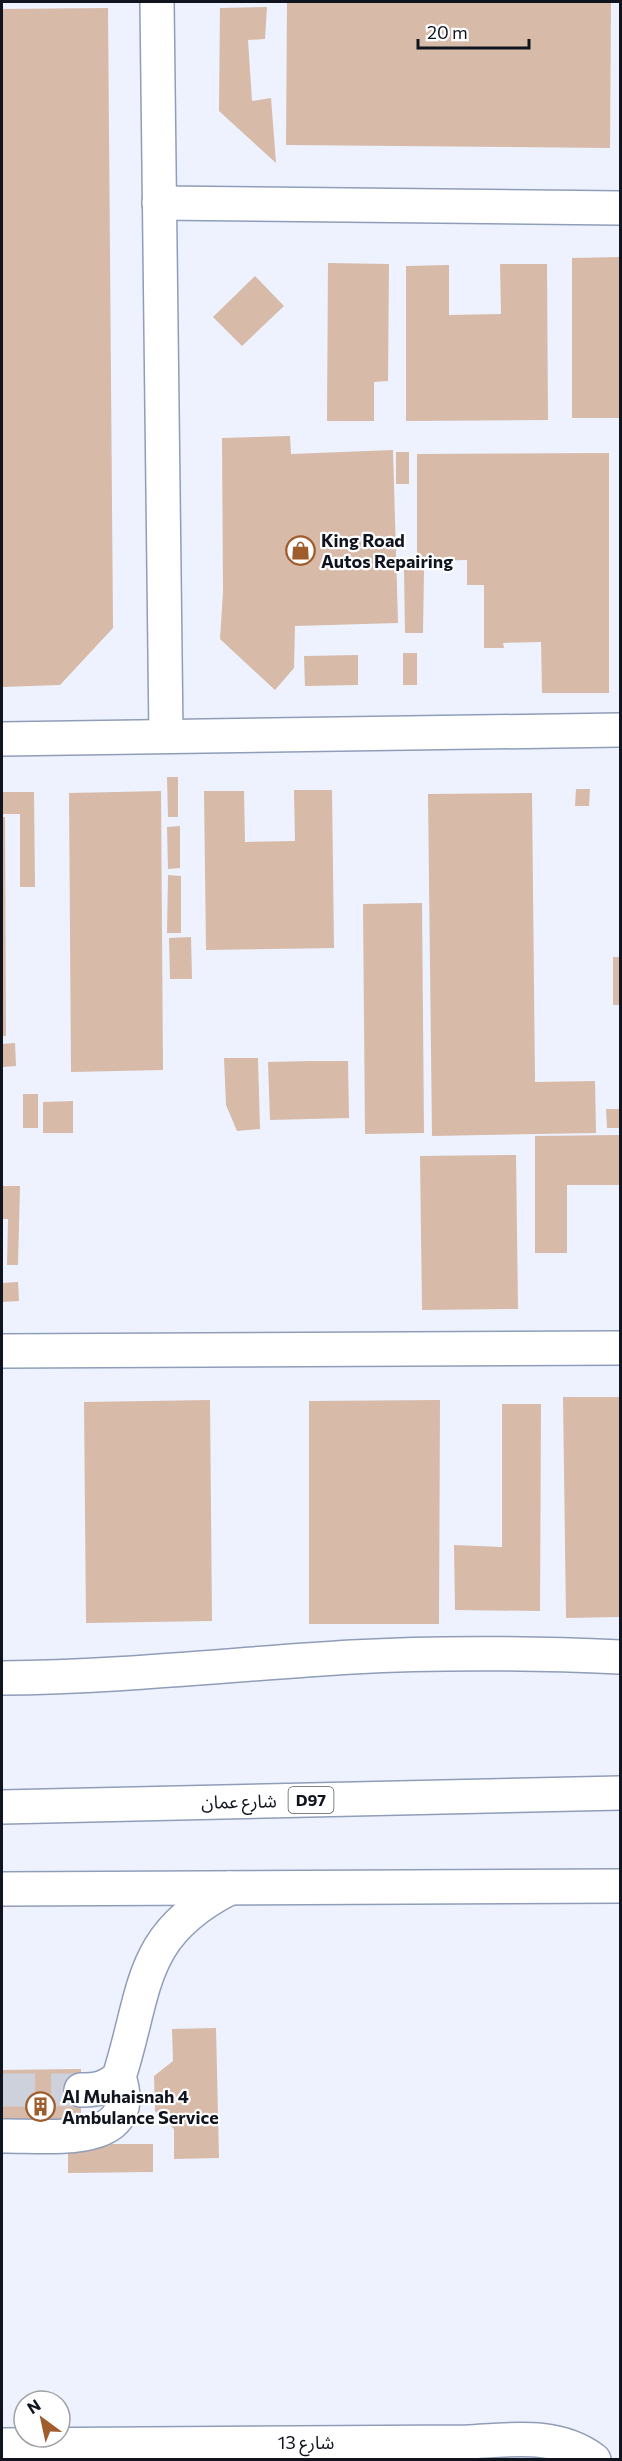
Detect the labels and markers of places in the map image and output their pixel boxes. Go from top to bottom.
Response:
place label: King Road Autos Repairing [321,529,453,572]
shop icon: King Road Autos Repairing [284,535,316,567]
place label: Al Muhaisnah 4 Ambulance Service [62,2085,219,2128]
building icon: Al Muhaisnah 4 Ambulance Service [25,2091,57,2123]

